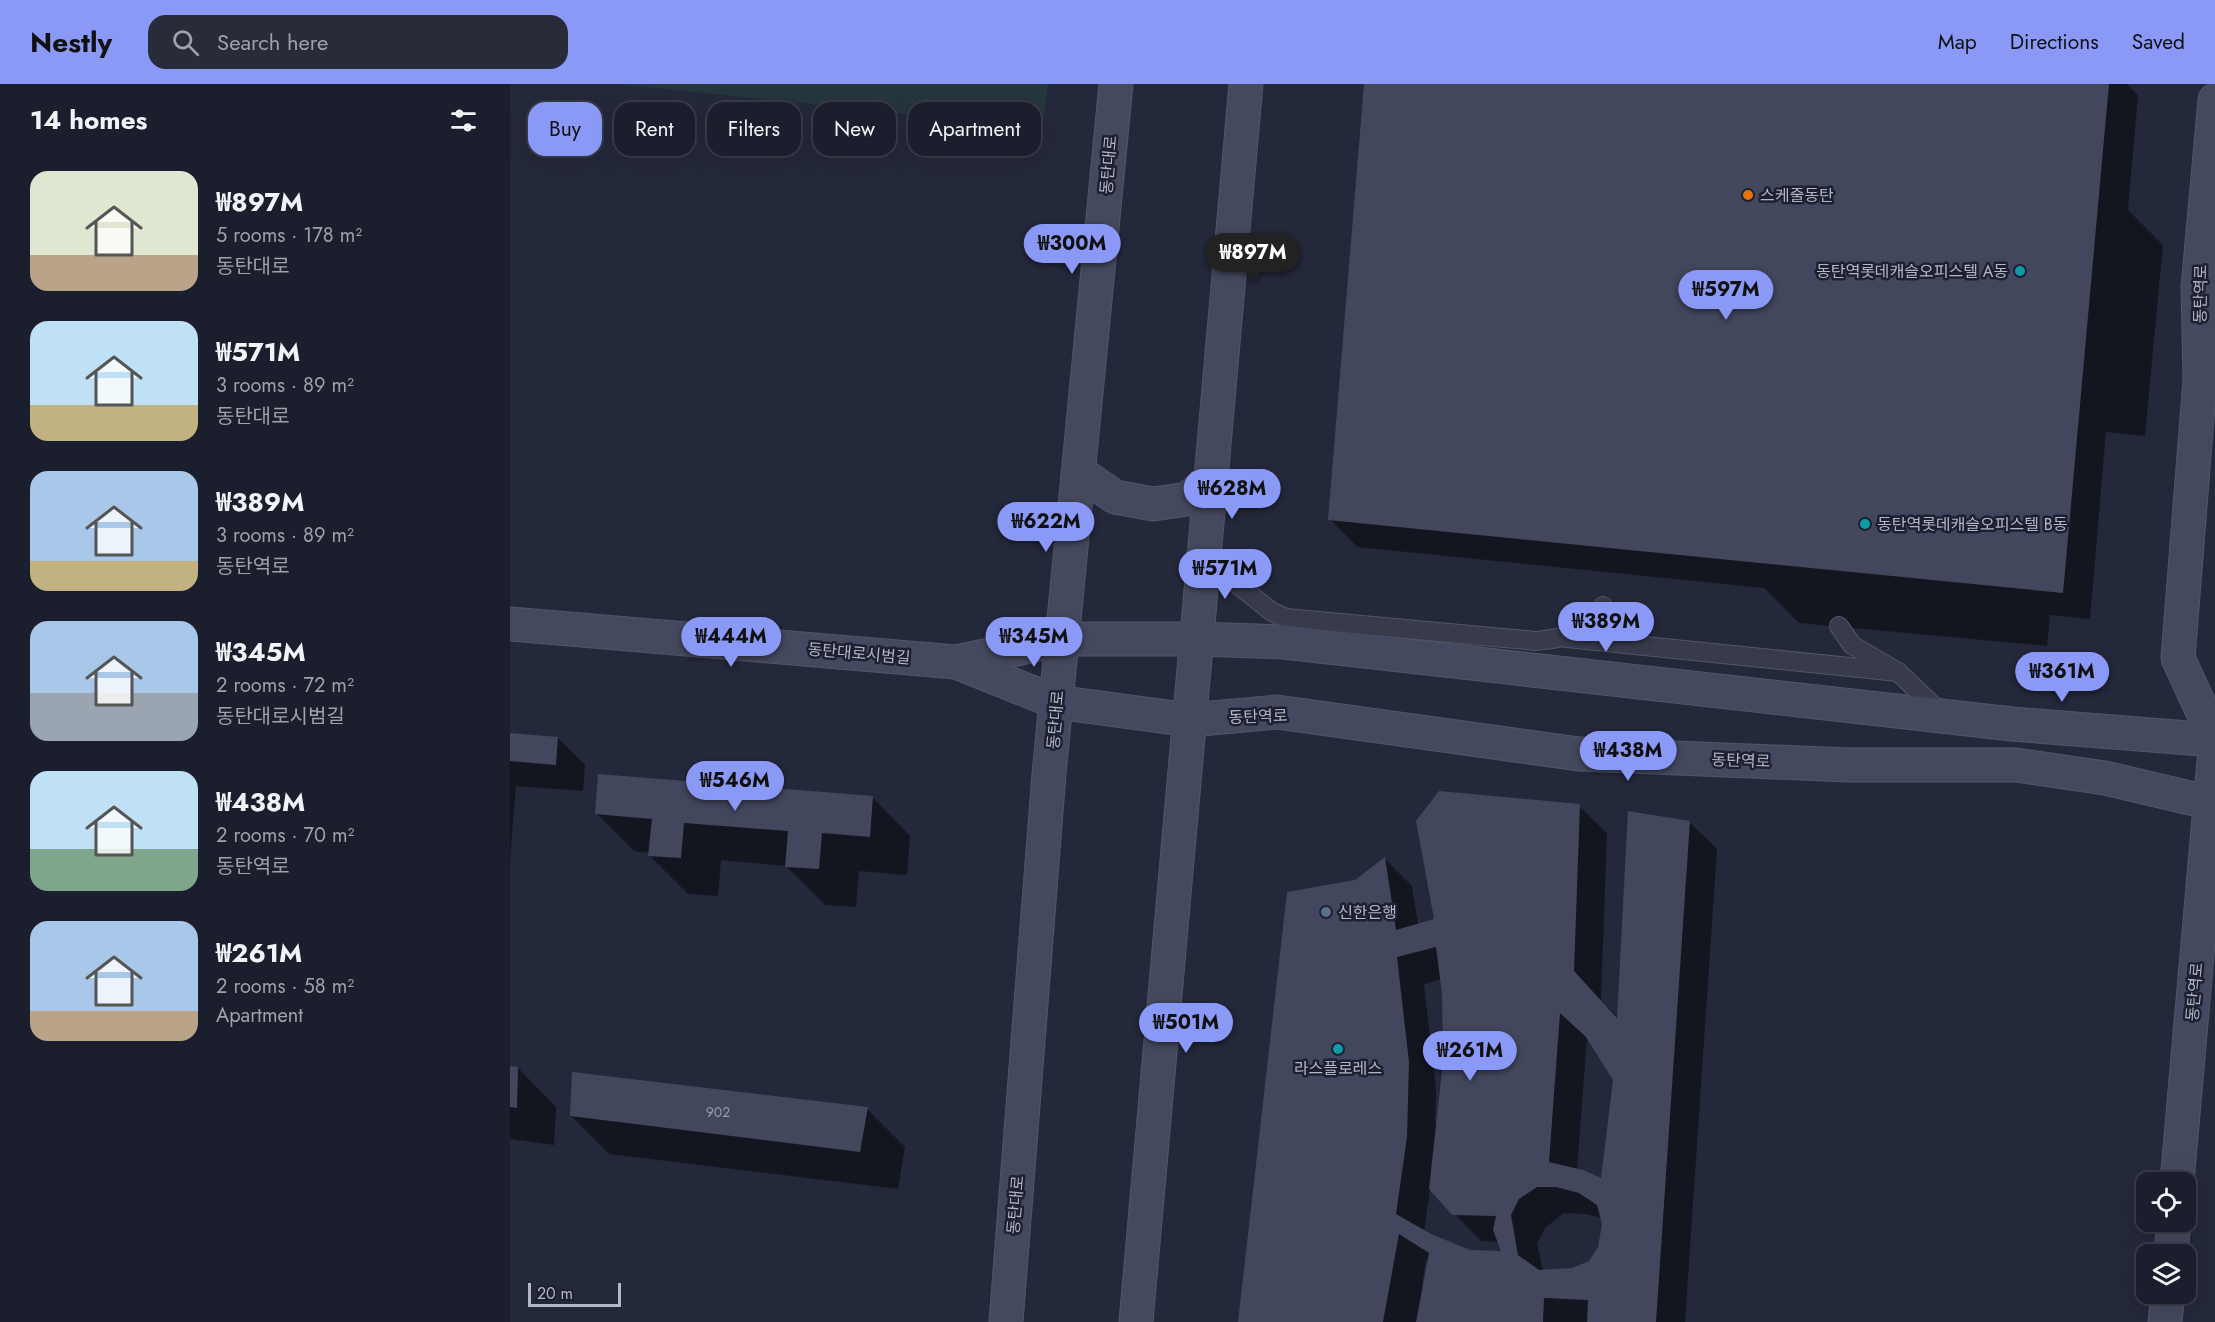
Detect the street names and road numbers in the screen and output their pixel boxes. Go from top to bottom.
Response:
street label: 동탄대로 [1094,134,1123,195]
street label: 동탄역로 [2188,264,2213,324]
street label: 동탄대로시범길 [807,638,911,669]
street label: 동탄대로 [1041,689,1070,750]
street label: 동탄역로 [1228,704,1288,729]
street label: 동탄역로 [1711,748,1771,773]
street label: 동탄역로 [2180,961,2209,1022]
street label: 동탄대로 [1001,1174,1030,1235]

